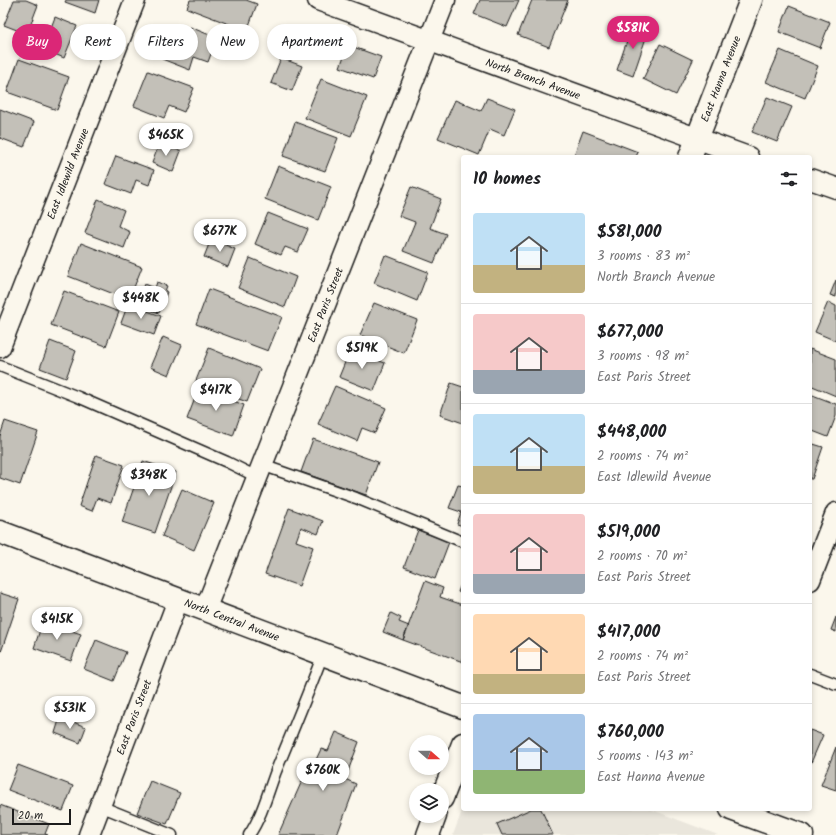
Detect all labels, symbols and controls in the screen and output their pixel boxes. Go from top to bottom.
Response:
pin: $581K [605,16,661,50]
text: $581K [616,18,650,39]
chip: Buy [12,24,62,60]
chip: Rent [70,24,126,60]
chip: Filters [134,24,198,60]
chip: New [206,24,259,60]
chip: Apartment [267,24,357,60]
street label: East Hanna Avenue [696,33,746,125]
street label: North Branch Avenue [483,54,583,105]
pin: $465K [138,123,194,157]
text: $465K [148,125,184,146]
street label: East Idlewild Avenue [42,126,94,222]
text: 10 homes [473,166,541,193]
icon: filters [778,168,800,190]
pin: $677K [192,219,248,253]
text: $581,000 [597,219,661,246]
text: $677K [203,221,237,242]
icon: home [505,229,553,277]
text: 3 rooms · 83 m² [597,246,690,267]
street label: East Paris Street [303,264,349,345]
text: North Branch Avenue [597,267,715,288]
pin: $448K [113,286,169,320]
text: $448K [122,288,160,309]
text: $677,000 [597,319,663,346]
icon: home [505,330,553,378]
pin: $519K [334,336,390,370]
text: $519K [346,338,378,359]
text: 3 rooms · 98 m² [597,346,689,367]
text: East Paris Street [597,367,691,388]
pin: $417K [188,378,244,412]
text: $417K [200,380,232,401]
text: $448,000 [597,419,666,446]
icon: home [505,430,553,478]
text: 2 rooms · 74 m² [597,446,688,467]
pin: $348K [121,463,177,497]
text: $348K [130,465,168,486]
text: East Idlewild Avenue [597,467,711,488]
text: $519,000 [597,519,660,546]
icon: home [505,530,553,578]
text: 2 rooms · 70 m² [597,546,687,567]
text: East Paris Street [597,567,691,588]
street label: North Central Avenue [181,594,282,647]
pin: $415K [29,607,85,641]
text: $415K [40,609,74,630]
text: $417,000 [597,619,660,646]
icon: home [505,630,553,678]
text: 2 rooms · 74 m² [597,646,688,667]
text: East Paris Street [597,667,691,688]
street label: East Paris Street [112,676,157,758]
pin: $531K [42,696,98,730]
text: $531K [53,698,87,719]
text: $760,000 [597,719,664,746]
icon: home [505,730,553,778]
north arrow [409,735,449,775]
map controls [409,735,449,823]
text: 5 rooms · 143 m² [597,746,693,767]
pin: $760K [295,758,351,792]
text: $760K [305,760,341,781]
text: East Hanna Avenue [597,767,705,788]
button: layers [409,783,449,823]
scale bar [12,807,71,826]
text: 20 m [18,807,43,825]

